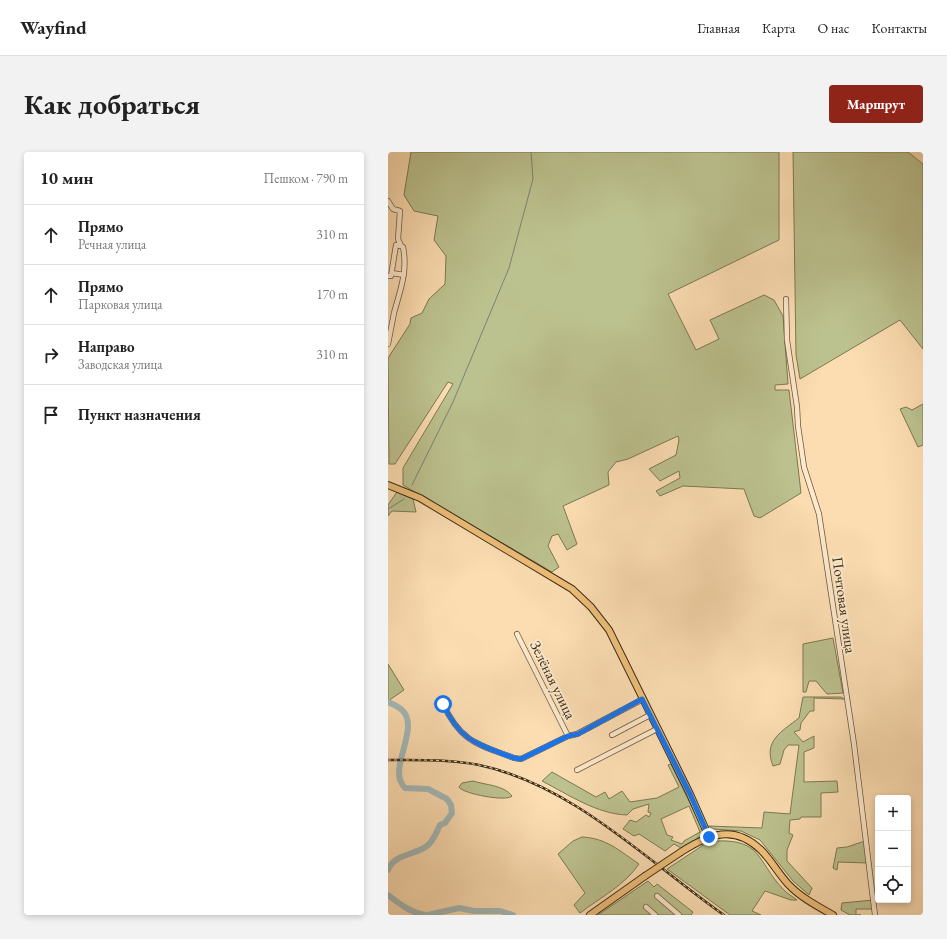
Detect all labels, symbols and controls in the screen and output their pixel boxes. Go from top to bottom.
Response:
text: Wayfind [20,15,87,40]
text: Главная [697,19,740,37]
text: Карта [762,19,795,37]
text: О нас [817,19,849,37]
text: Контакты [871,19,927,37]
button: Маршрут [829,85,923,123]
text: Как добраться [24,86,200,122]
text: 10 мин [40,167,93,189]
text: Пешком · 790 m [264,170,348,187]
text: Прямо [78,217,123,236]
icon: ahead [40,224,62,246]
text: 310 m [317,226,348,243]
text: Речная улица [78,236,146,253]
text: Прямо [78,277,123,296]
icon: ahead [40,284,62,306]
text: 170 m [317,286,348,303]
text: Парковая улица [78,296,163,313]
text: Направо [78,337,135,356]
icon: right [40,344,62,366]
text: 310 m [317,346,348,363]
text: Заводская улица [78,356,162,373]
icon: arrive [40,404,62,426]
text: Пункт назначения [78,405,201,424]
street label: Почтовая улица [828,555,861,654]
street label: Зелёная улица [526,637,581,722]
route start [434,695,452,713]
map controls [875,795,911,903]
button: + [875,795,911,831]
route end [700,828,718,846]
button: − [875,831,911,867]
button: locate [875,867,911,903]

